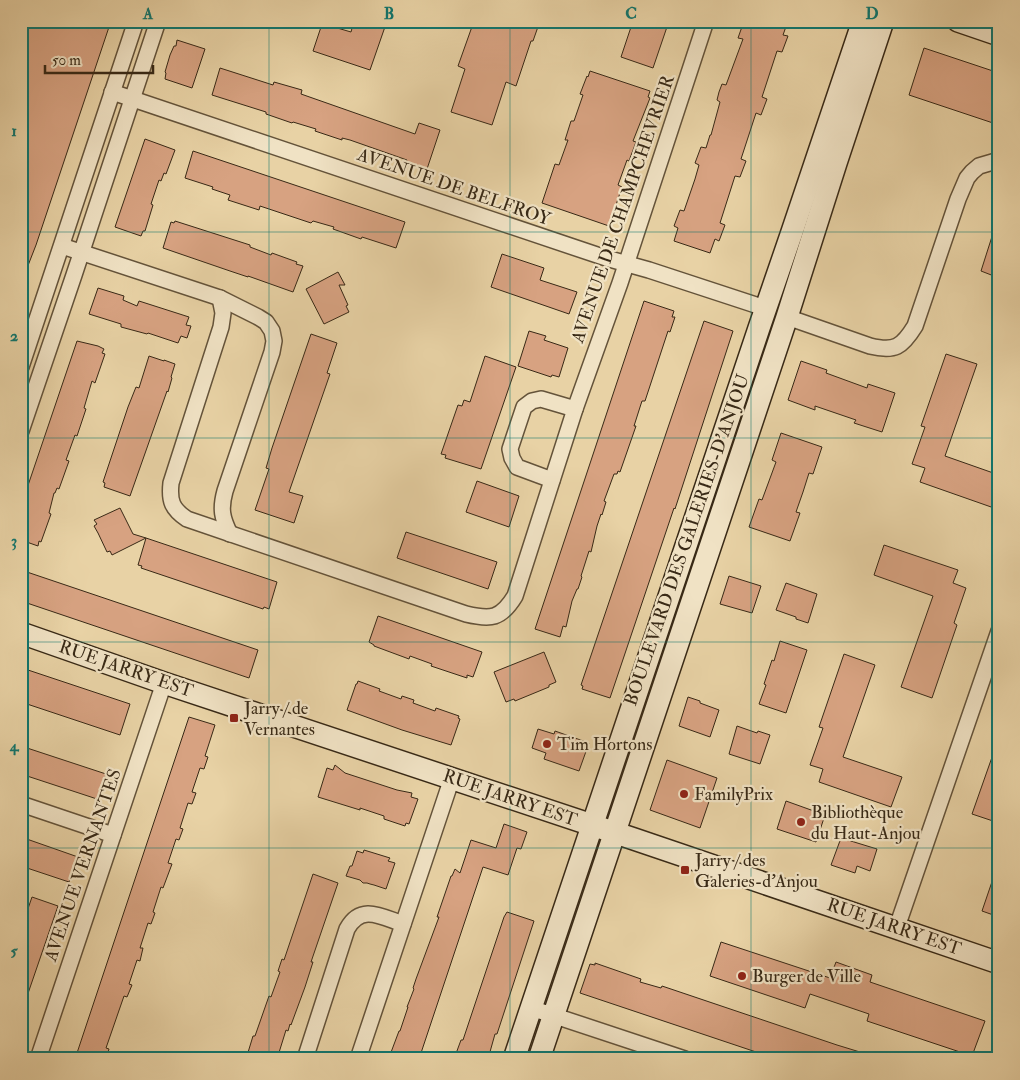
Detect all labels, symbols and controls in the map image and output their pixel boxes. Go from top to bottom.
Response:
text: A [142,4,154,24]
text: B [384,4,394,24]
text: C [625,4,637,24]
text: D [865,4,879,24]
scale bar [45,42,152,74]
text: 50 m [52,51,81,70]
street label: AVENUE DE CHAMPCHEVRIER [566,71,680,347]
text: 1 [11,121,17,141]
street label: AVENUE DE BELFROY [353,143,554,231]
text: 2 [10,326,18,346]
street label: BOULEVARD DES GALERIES-D'ANJOU [619,371,755,709]
text: 3 [11,531,17,551]
street label: RUE JARRY EST [56,635,197,703]
place label: Jarry / de Vernantes [243,697,315,741]
marker: Jarry / de Vernantes [228,712,240,724]
place label: Tim Hortons [557,733,652,756]
text: 4 [9,736,20,756]
marker: Tim Hortons [541,738,553,750]
street label: RUE JARRY EST [440,764,581,832]
street label: AVENUE VERNANTES [39,766,127,965]
place label: FamilyPrix [694,783,773,806]
marker: FamilyPrix [678,788,690,800]
place label: Bibliothèque du Haut-Anjou [811,801,921,845]
marker: Bibliothèque du Haut-Anjou [795,816,807,828]
place label: Jarry / des Galeries-d'Anjou [694,849,818,893]
marker: Jarry / des Galeries-d'Anjou [679,864,691,876]
street label: RUE JARRY EST [824,893,965,961]
text: 5 [10,941,18,961]
place label: Burger de Ville [752,965,861,988]
marker: Burger de Ville [736,970,748,982]

